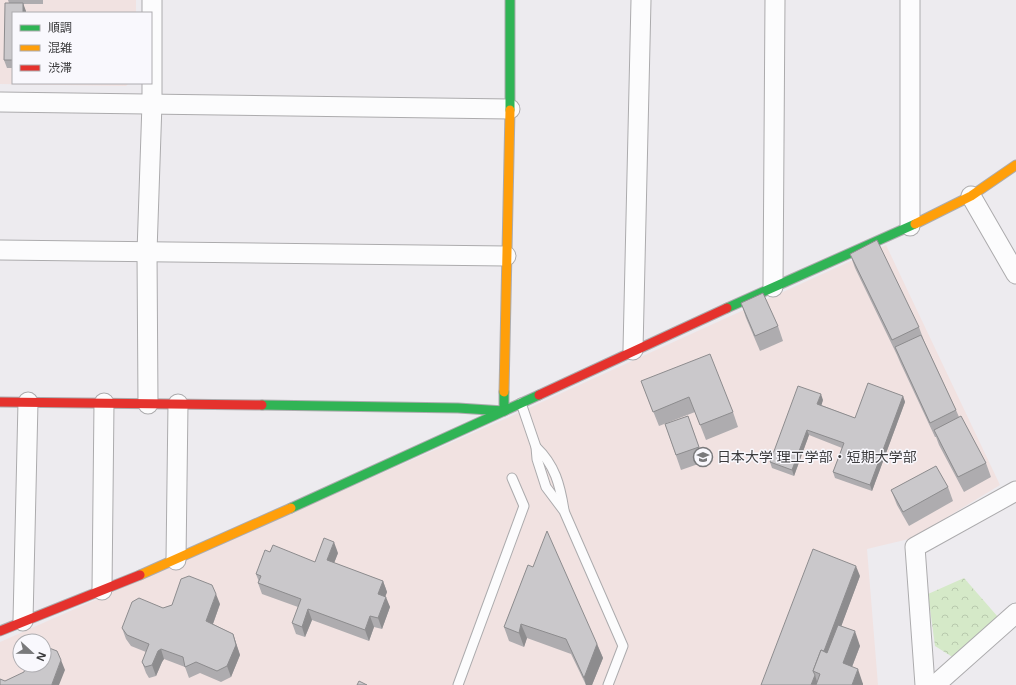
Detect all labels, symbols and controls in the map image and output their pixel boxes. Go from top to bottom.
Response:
legend [12,12,152,84]
text: 順調 [48,19,72,36]
text: 混雑 [48,39,72,56]
text: 渋滞 [48,59,72,76]
school or university icon: 日本大学 理工学部・短期大学部 [692,446,714,468]
place label: 日本大学 理工学部・短期大学部 [717,447,917,466]
north arrow [12,633,52,673]
text: N [33,650,50,664]

